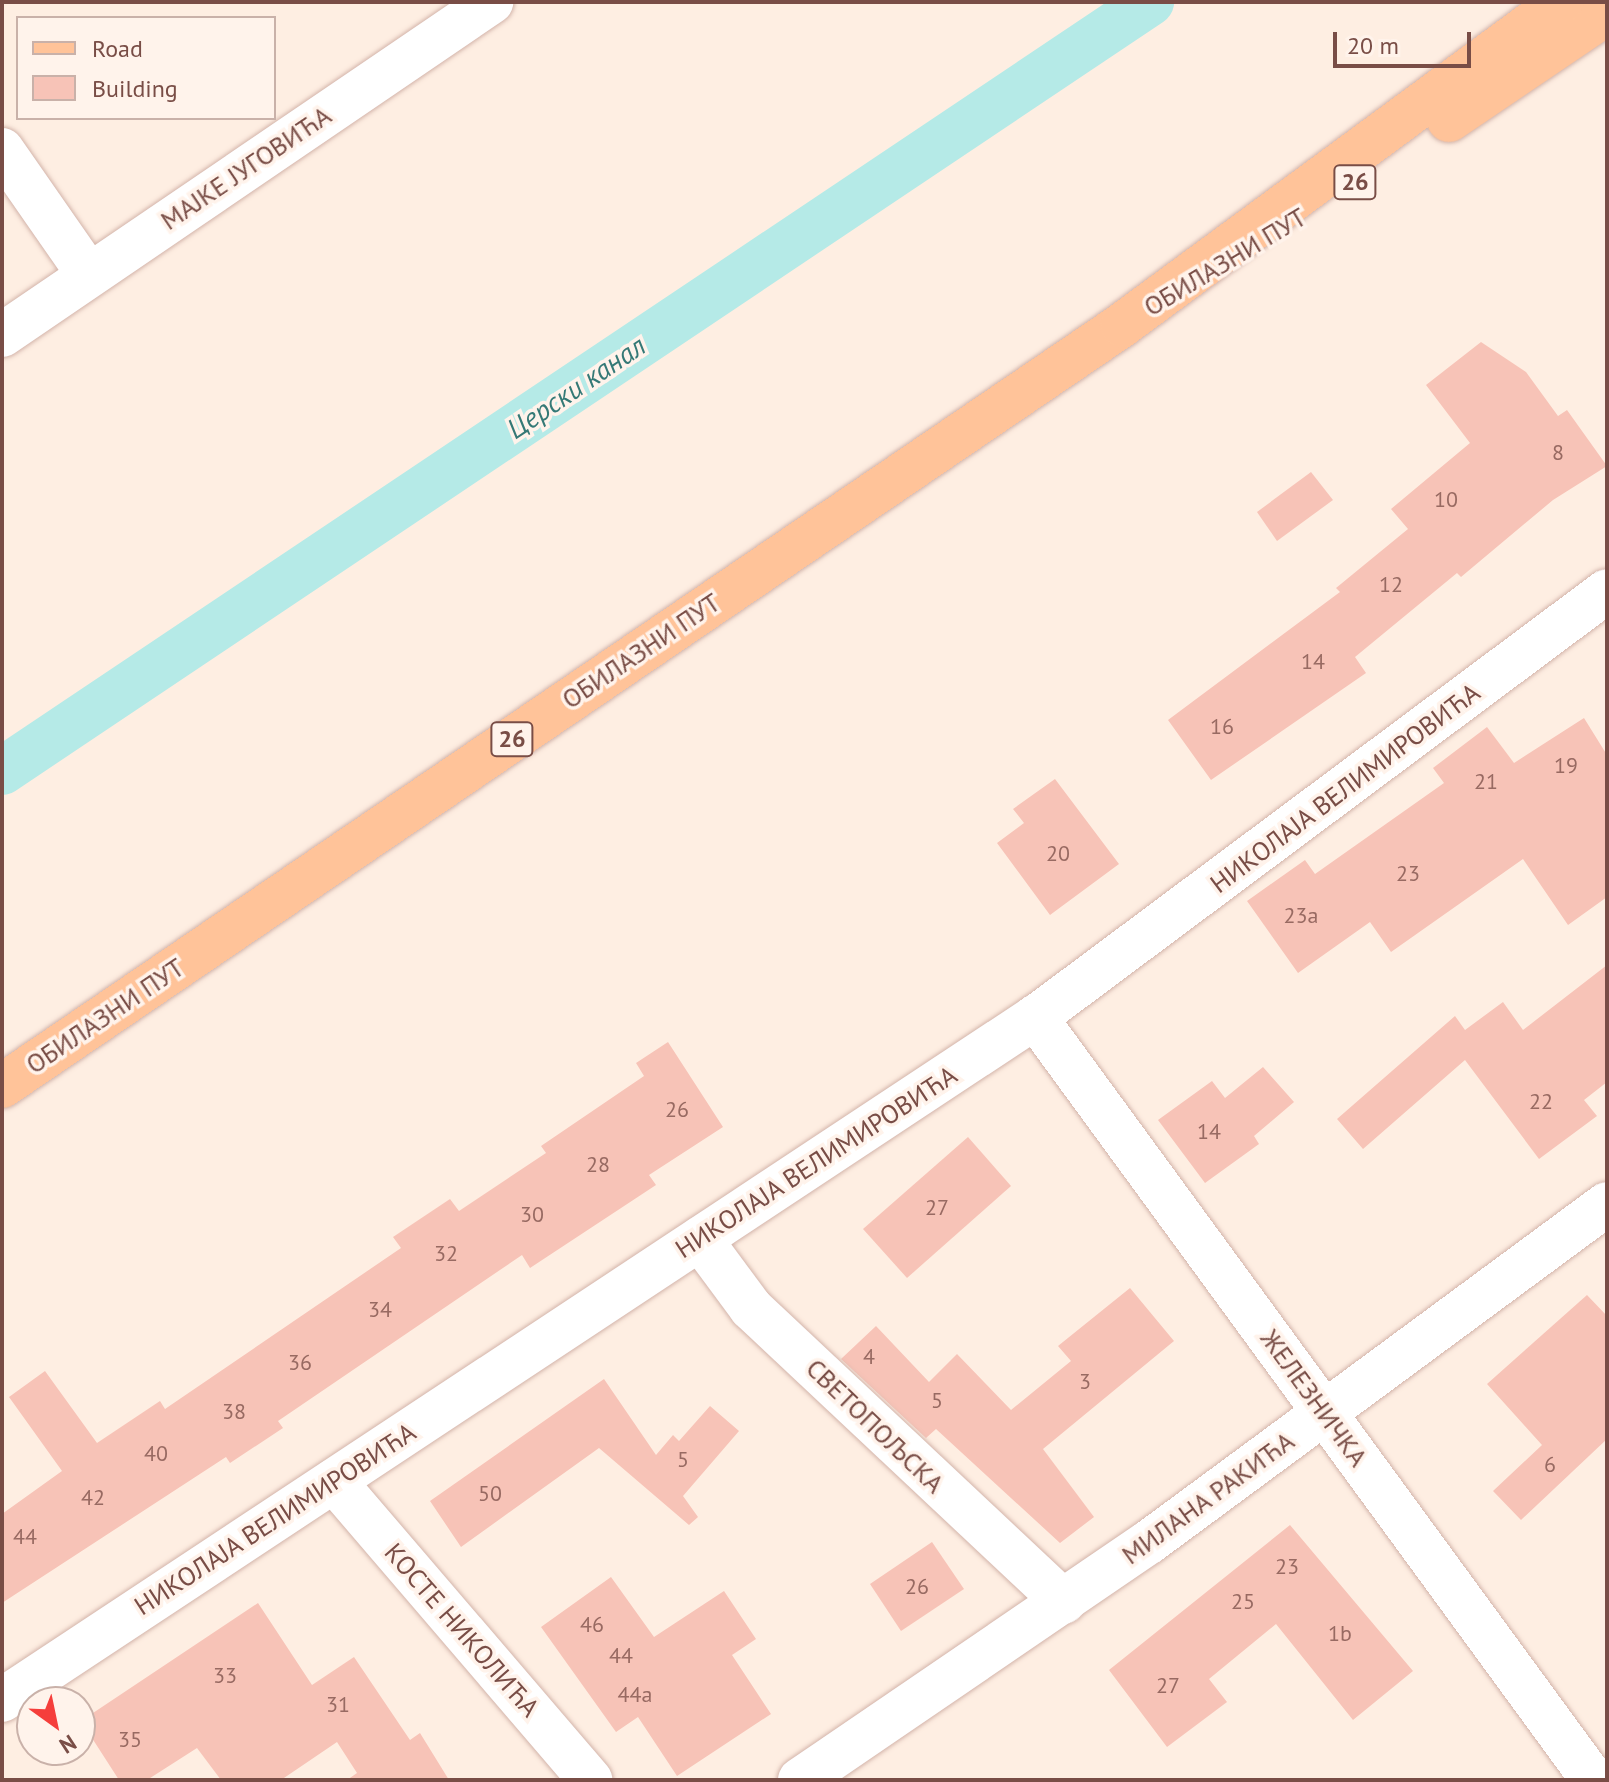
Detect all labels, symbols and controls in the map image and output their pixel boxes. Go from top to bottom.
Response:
legend [16,16,276,120]
scale bar [1337,16,1475,66]
text: 20 m [1347,30,1399,61]
text: Road [92,33,143,64]
text: Building [92,73,178,104]
street label: МАЈКЕ ЈУГОВИЋА [155,100,337,236]
road number: 26 [1333,162,1377,202]
street label: ОБИЛАЗНИ ПУТ [1138,201,1312,323]
water label: Церски канал [500,328,652,446]
house number: 8 [1552,440,1564,466]
house number: 10 [1434,487,1458,513]
house number: 12 [1379,572,1403,598]
street label: ОБИЛАЗНИ ПУТ [556,587,726,715]
house number: 14 [1301,649,1325,675]
street label: НИКОЛАЈА ВЕЛИМИРОВИЋА [1204,676,1486,900]
house number: 16 [1210,714,1234,740]
road number: 26 [490,719,534,759]
house number: 19 [1554,753,1578,779]
house number: 21 [1474,769,1498,795]
house number: 20 [1046,841,1070,867]
house number: 23 [1396,861,1420,887]
house number: 23a [1284,903,1318,929]
street label: ОБИЛАЗНИ ПУТ [20,952,190,1080]
street label: НИКОЛАЈА ВЕЛИМИРОВИЋА [669,1059,963,1265]
house number: 22 [1529,1089,1553,1115]
house number: 26 [665,1097,689,1123]
house number: 14 [1197,1119,1221,1145]
house number: 28 [586,1152,610,1178]
house number: 27 [925,1195,949,1221]
house number: 30 [520,1202,544,1228]
house number: 32 [434,1241,458,1267]
house number: 34 [368,1297,392,1323]
street label: ЖЕЛЕЗНИЧКА [1254,1324,1374,1472]
house number: 4 [863,1344,875,1370]
house number: 36 [288,1350,312,1376]
street label: СВЕТОПОЉСКА [800,1353,950,1499]
house number: 3 [1079,1369,1091,1395]
house number: 5 [931,1388,943,1414]
house number: 38 [222,1399,246,1425]
street label: НИКОЛАЈА ВЕЛИМИРОВИЋА [128,1416,422,1622]
street label: МИЛАНА РАКИЋА [1116,1425,1300,1571]
house number: 40 [144,1441,168,1467]
house number: 5 [677,1447,689,1473]
house number: 6 [1544,1452,1556,1478]
house number: 50 [478,1481,502,1507]
house number: 42 [81,1485,105,1511]
house number: 44 [13,1524,37,1550]
street label: КОСТЕ НИКОЛИЋА [378,1537,546,1723]
house number: 23 [1275,1554,1299,1580]
house number: 26 [905,1574,929,1600]
house number: 25 [1231,1589,1255,1615]
house number: 46 [580,1612,604,1638]
house number: 1b [1328,1621,1352,1647]
house number: 44 [609,1643,633,1669]
house number: 33 [213,1663,237,1689]
house number: 27 [1156,1673,1180,1699]
house number: 44a [618,1682,652,1708]
north arrow [16,1686,96,1766]
house number: 31 [326,1692,350,1718]
house number: 35 [118,1727,142,1753]
text: N [54,1729,82,1760]

